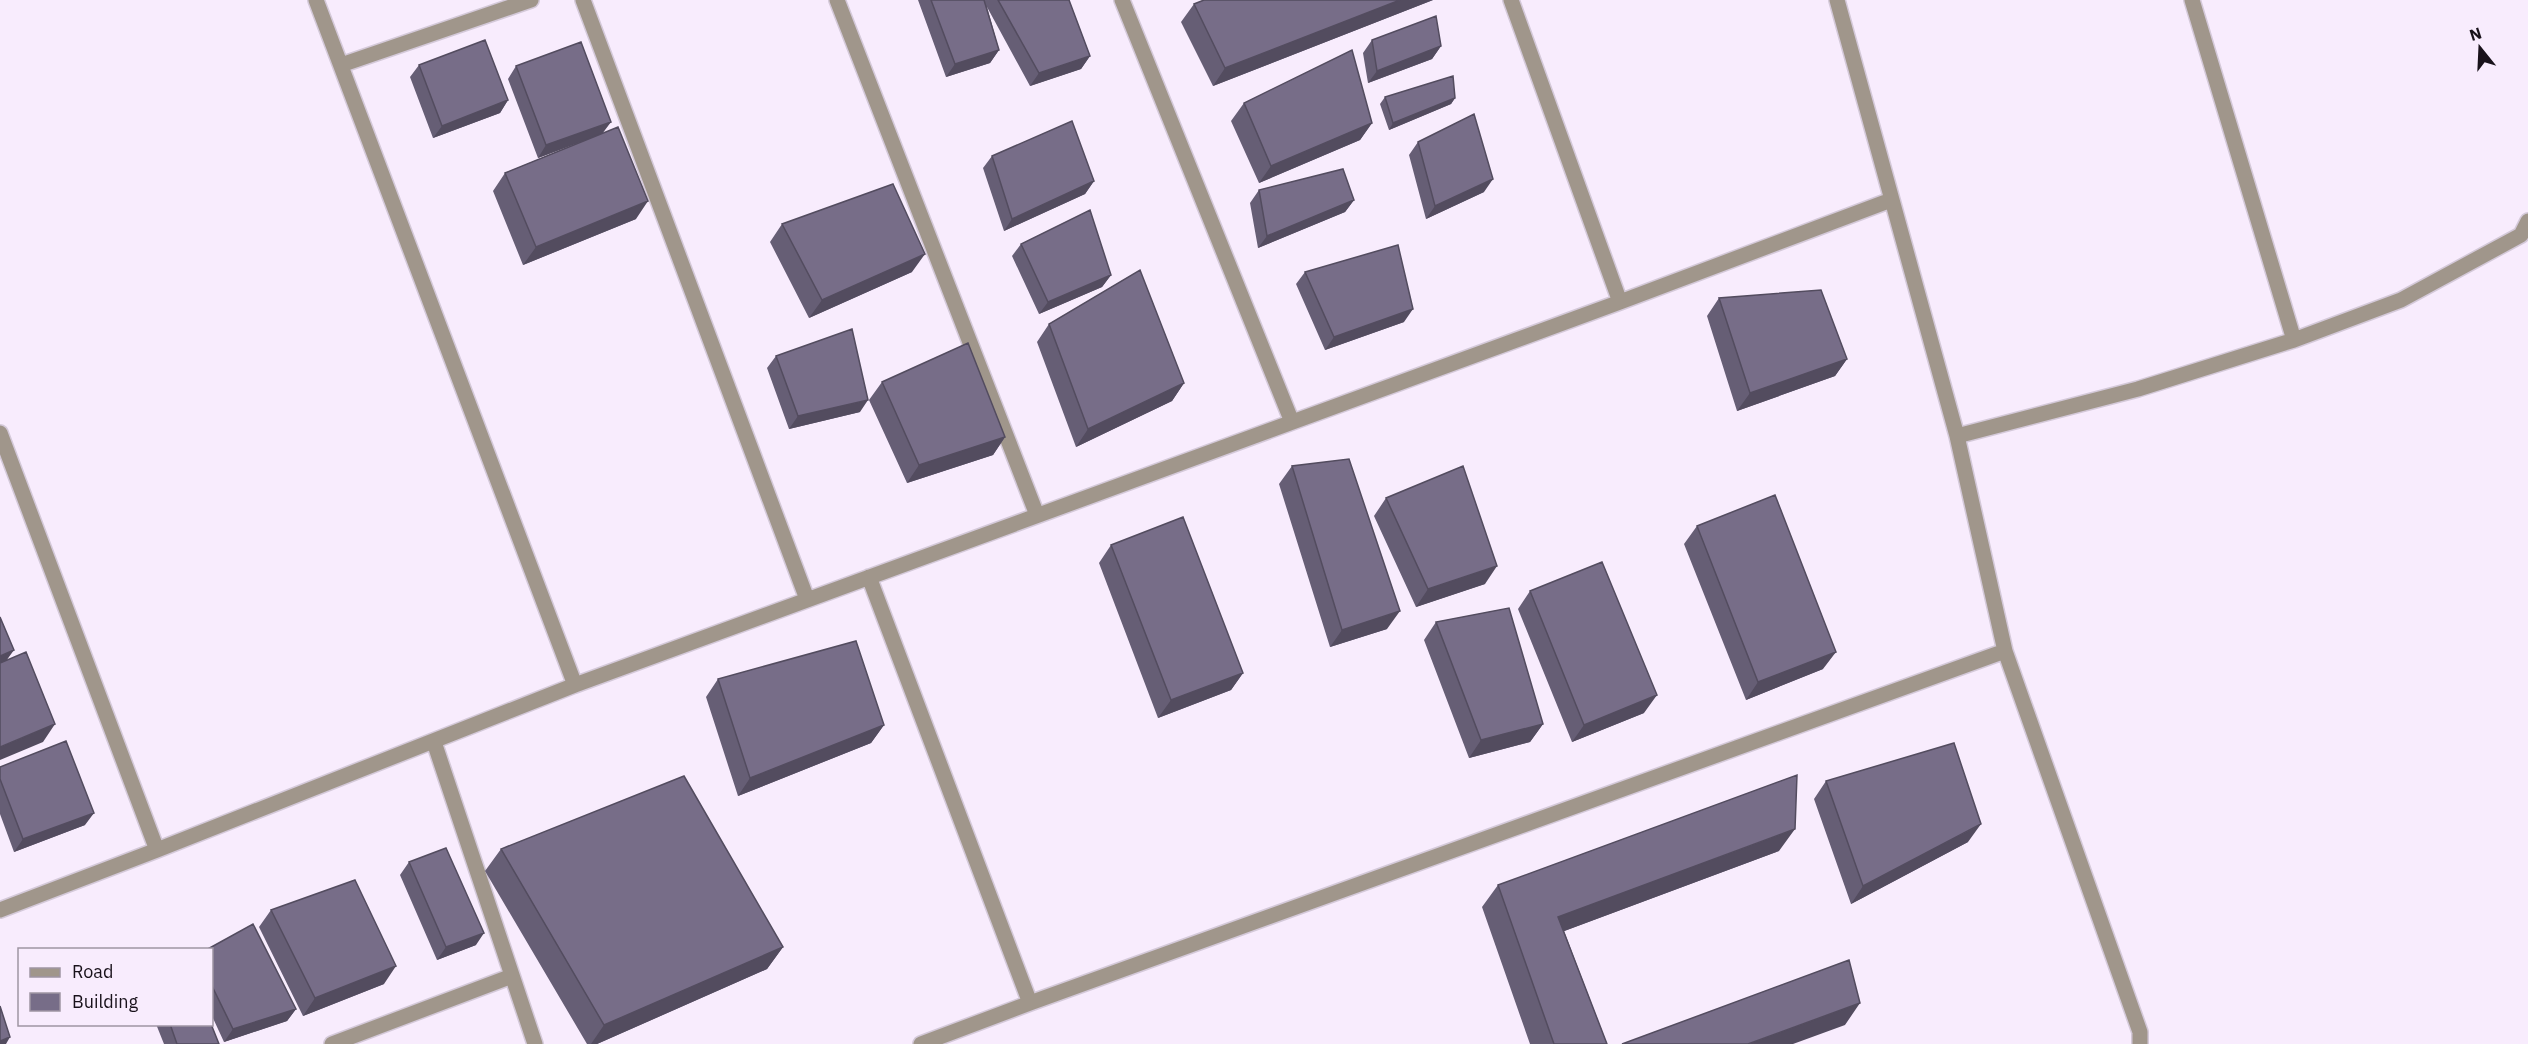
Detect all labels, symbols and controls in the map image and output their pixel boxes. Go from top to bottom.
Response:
north arrow [2450,18,2510,78]
text: N [2467,22,2484,45]
legend [18,948,213,1026]
text: Road [72,960,113,983]
text: Building [72,990,139,1013]

